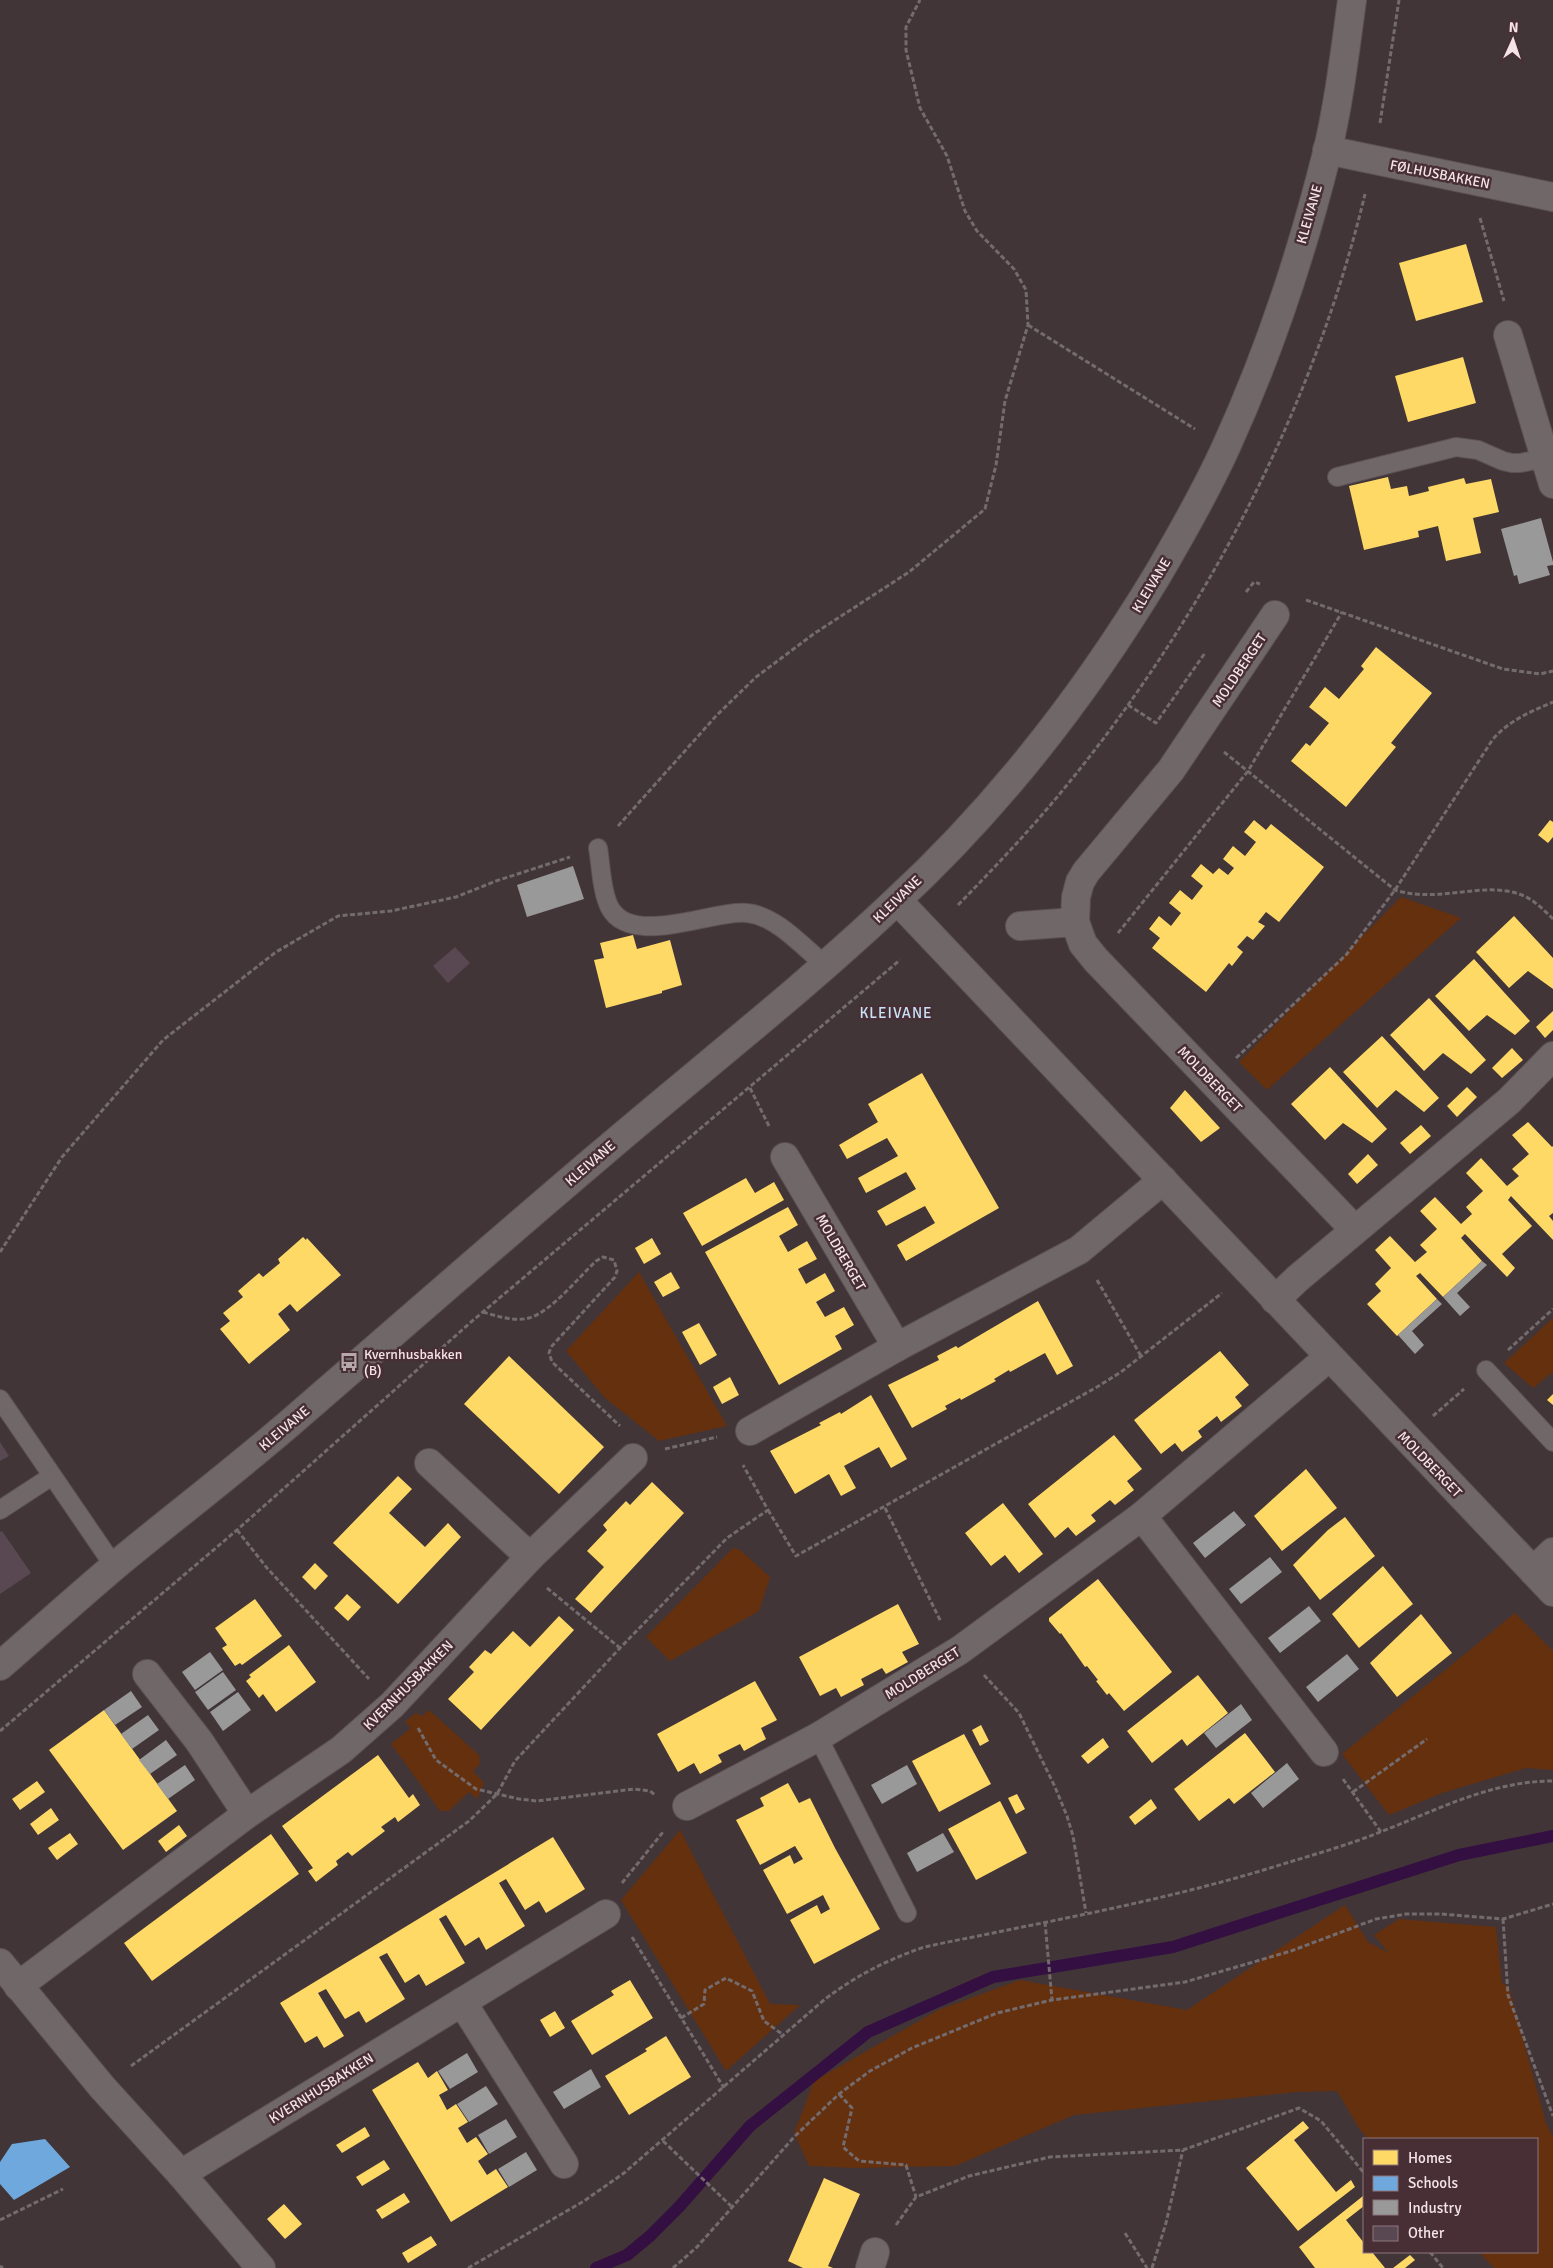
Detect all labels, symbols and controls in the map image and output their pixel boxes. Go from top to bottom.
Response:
north arrow [1488,15,1538,65]
text: N [1508,19,1519,36]
street label: FØLHUSBAKKEN [1389,156,1491,193]
street label: KLEIVANE [1293,182,1326,246]
street label: KLEIVANE [1128,555,1174,616]
street label: MOLDBERGET [1209,630,1270,710]
street label: KLEIVANE [870,872,925,927]
district label: KLEIVANE [859,1004,933,1022]
street label: MOLDBERGET [1174,1043,1245,1116]
street label: KLEIVANE [562,1137,619,1190]
street label: MOLDBERGET [812,1211,869,1293]
place label: Kvernhusbakken (B) [364,1346,462,1379]
bus stop icon: Kvernhusbakken (B) [338,1351,360,1373]
street label: KLEIVANE [256,1402,313,1454]
street label: MOLDBERGET [1394,1428,1465,1501]
street label: KVERNHUSBAKKEN [360,1637,457,1734]
street label: MOLDBERGET [882,1644,963,1703]
street label: KVERNHUSBAKKEN [266,2049,377,2127]
legend [1363,2138,1538,2253]
text: Homes [1408,2149,1452,2167]
text: Schools [1408,2174,1459,2192]
text: Industry [1408,2199,1461,2217]
text: Other [1408,2224,1445,2242]

